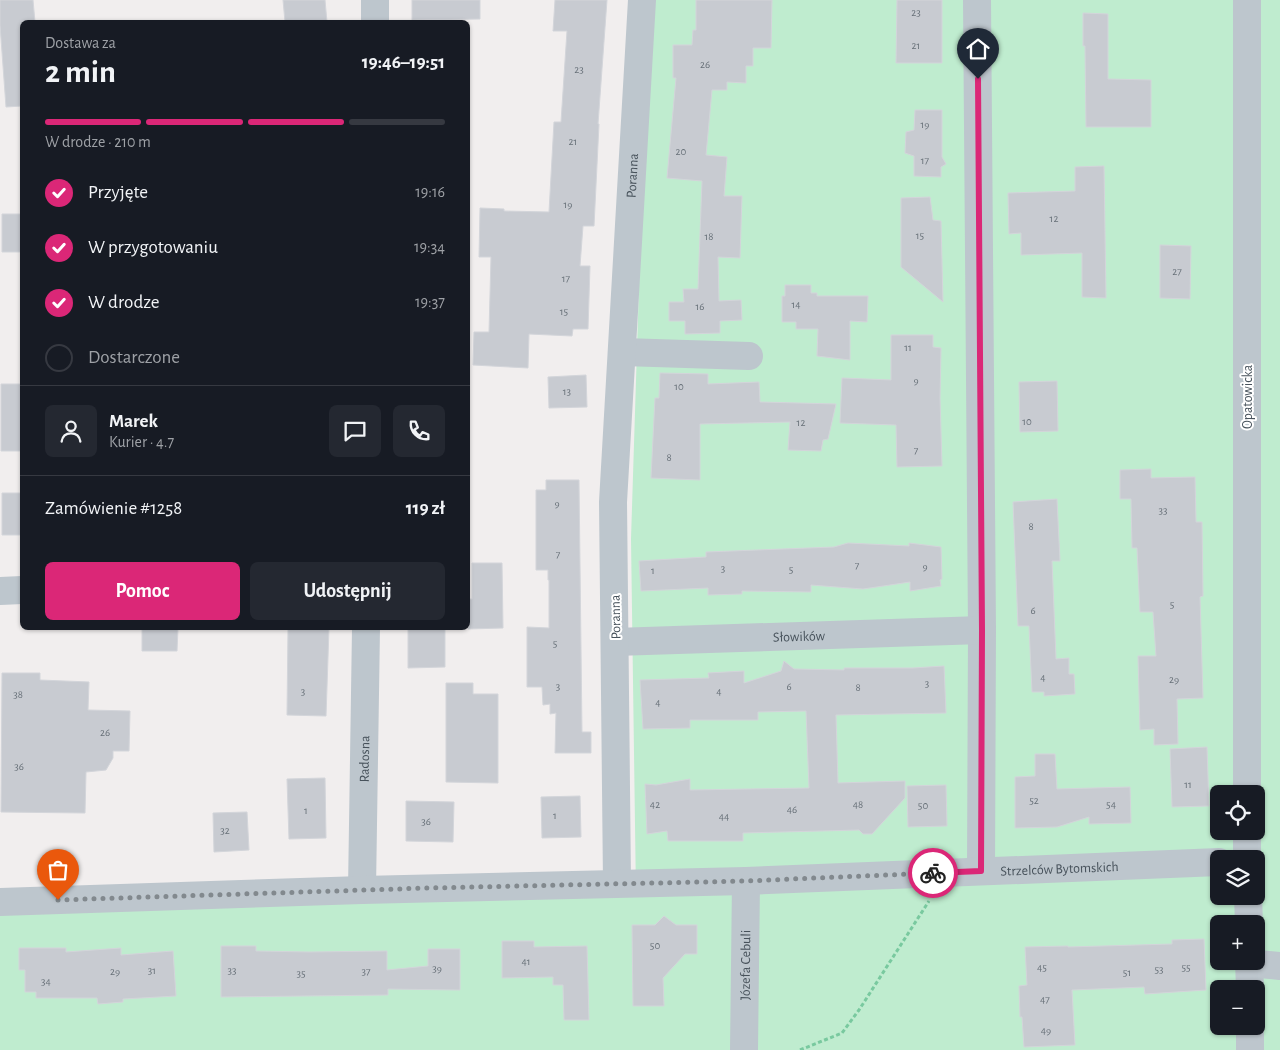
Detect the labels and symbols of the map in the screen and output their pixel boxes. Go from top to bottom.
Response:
house number: 23 [911,7,921,18]
pin [957,28,999,79]
house number: 21 [912,40,920,51]
house number: 26 [700,59,710,70]
house number: 23 [574,64,584,75]
house number: 19 [921,119,929,130]
house number: 21 [569,136,577,147]
house number: 20 [676,146,687,157]
street label: Poranna [625,152,641,198]
house number: 17 [921,155,930,166]
house number: 19 [564,199,572,210]
house number: 12 [1050,213,1058,224]
house number: 15 [916,230,925,241]
house number: 18 [705,231,714,242]
house number: 27 [1172,266,1182,277]
house number: 17 [562,273,571,284]
house number: 14 [791,299,801,310]
house number: 16 [696,301,704,312]
house number: 15 [560,306,569,317]
house number: 11 [904,342,912,353]
street label: Opatowicka [1241,364,1255,429]
house number: 9 [913,375,919,386]
house number: 10 [674,381,684,392]
house number: 13 [563,386,572,397]
house number: 10 [1022,416,1032,427]
house number: 12 [797,417,805,428]
house number: 7 [914,445,919,456]
house number: 8 [666,452,672,463]
house number: 9 [554,498,560,509]
house number: 33 [1158,505,1168,516]
house number: 8 [1028,521,1034,532]
house number: 7 [556,549,561,560]
house number: 7 [855,560,860,571]
house number: 9 [922,561,928,572]
house number: 3 [721,563,726,574]
house number: 5 [789,564,794,575]
house number: 1 [651,565,655,576]
street label: Poranna [609,594,623,640]
house number: 5 [1170,599,1175,610]
house number: 6 [1030,605,1036,616]
street label: Słowików [773,629,826,645]
house number: 5 [553,638,558,649]
house number: 4 [1040,672,1046,683]
house number: 29 [1169,674,1179,685]
house number: 3 [925,678,930,689]
house number: 3 [556,681,561,692]
house number: 6 [786,681,792,692]
house number: 8 [855,682,861,693]
house number: 3 [301,686,306,697]
house number: 4 [716,686,722,697]
house number: 38 [13,689,23,700]
house number: 4 [655,697,661,708]
house number: 26 [100,727,110,738]
street label: Radosna [358,735,372,783]
house number: 36 [14,761,24,772]
house number: 11 [1184,779,1192,790]
house number: 52 [1029,795,1039,806]
house number: 42 [650,799,660,810]
house number: 48 [853,799,863,810]
house number: 54 [1106,799,1116,810]
house number: 50 [918,800,928,811]
house number: 46 [787,804,797,815]
house number: 1 [304,805,308,816]
house number: 1 [553,810,557,821]
house number: 44 [719,811,729,822]
house number: 36 [421,816,431,827]
house number: 32 [220,825,230,836]
courier [908,848,958,898]
pin [37,849,79,900]
street label: Strzelców Bytomskich [1000,860,1119,879]
street label: Józefa Cebuli [739,930,753,1000]
house number: 50 [650,940,660,951]
house number: 41 [521,956,531,967]
house number: 45 [1037,962,1047,973]
house number: 55 [1181,962,1191,973]
house number: 39 [432,963,442,974]
house number: 53 [1154,964,1164,975]
house number: 31 [148,965,156,976]
house number: 33 [227,965,237,976]
house number: 29 [110,966,120,977]
house number: 37 [361,966,371,977]
house number: 51 [1123,967,1131,978]
house number: 35 [296,968,306,979]
house number: 34 [41,976,51,987]
house number: 47 [1040,994,1050,1005]
house number: 49 [1041,1025,1051,1036]

